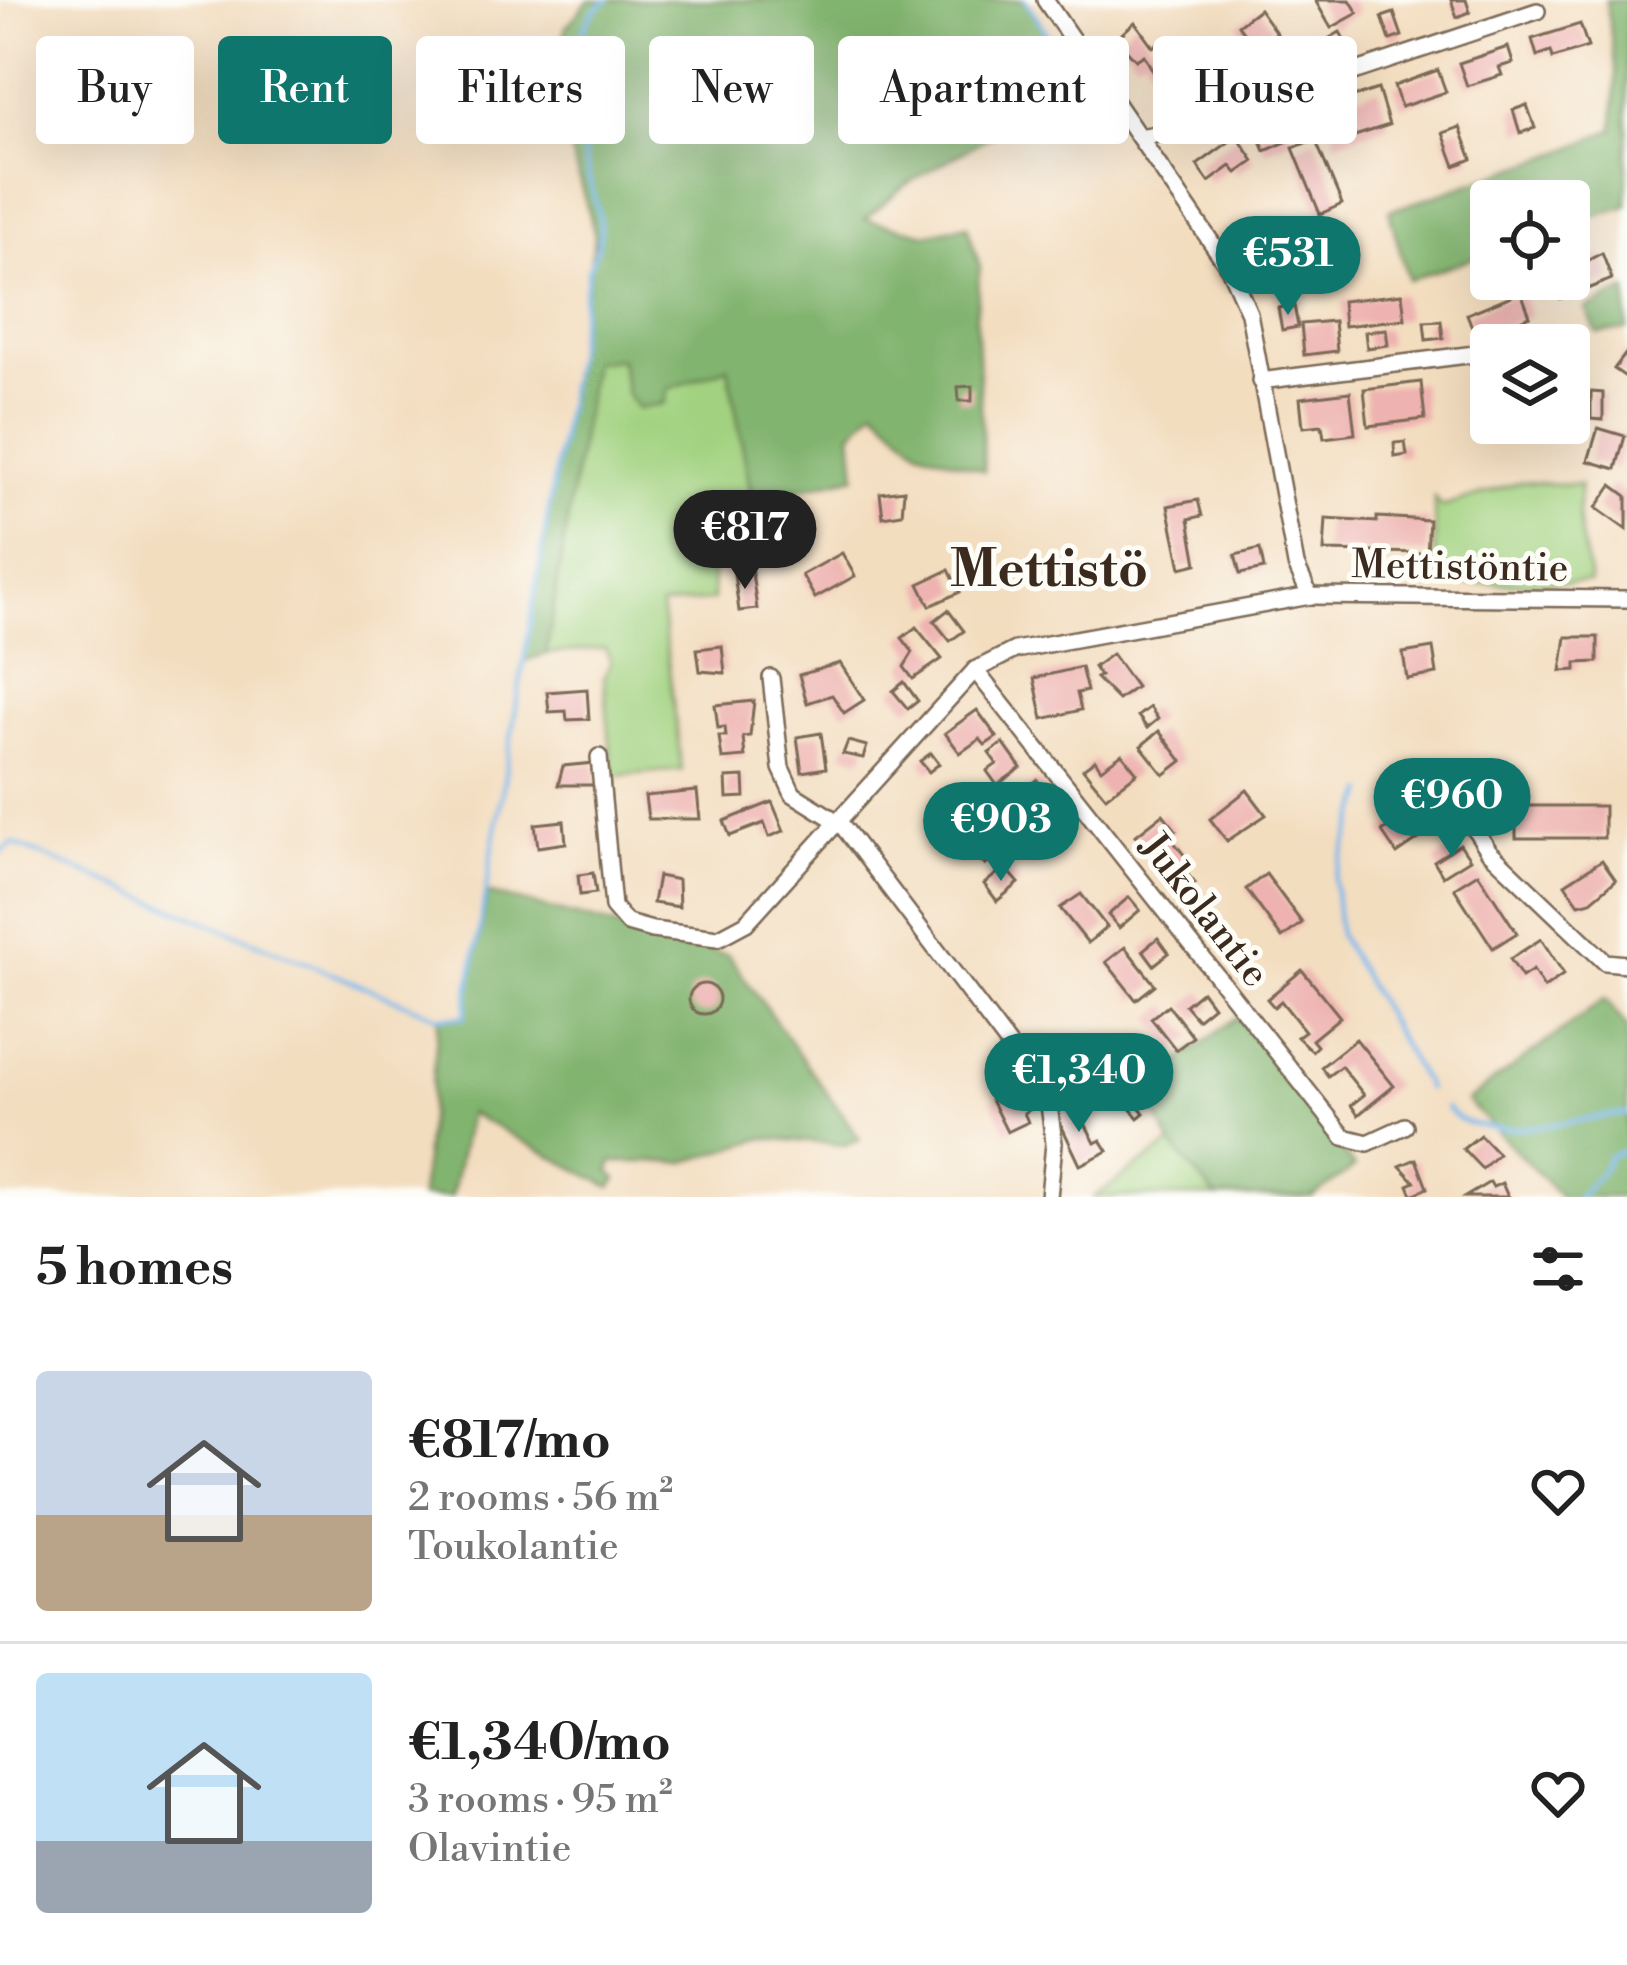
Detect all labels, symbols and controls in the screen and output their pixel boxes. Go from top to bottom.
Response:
chip: Buy [36,36,194,144]
chip: Rent [218,36,392,144]
chip: Filters [416,36,625,144]
chip: New [649,36,814,144]
chip: Apartment [838,36,1129,144]
chip: House [1153,36,1357,144]
map controls [1470,180,1590,444]
button: locate [1470,180,1590,300]
pin: €531 [1217,216,1359,318]
text: €531 [1243,230,1333,279]
button: layers [1470,324,1590,444]
pin: €817 [674,490,816,592]
text: €817 [700,504,790,553]
district label: Mettistö [950,539,1148,603]
street label: Mettistöntie [1351,541,1569,594]
pin: €960 [1381,758,1523,860]
text: €960 [1401,772,1503,821]
pin: €903 [930,782,1072,884]
text: €903 [950,796,1052,845]
street label: Jukolantie [1128,822,1279,997]
pin: €1,340 [981,1033,1177,1135]
text: €1,340 [1011,1047,1147,1096]
icon: filters [1525,1236,1591,1302]
text: 5 homes [36,1237,233,1301]
text: €817/mo [408,1410,611,1474]
icon: home [132,1419,276,1563]
icon: heart [1525,1458,1591,1524]
text: 2 rooms · 56 m² [408,1474,673,1523]
text: Toukolantie [408,1523,619,1572]
text: €1,340/mo [408,1712,671,1776]
icon: home [132,1721,276,1865]
icon: heart [1525,1760,1591,1826]
text: 3 rooms · 95 m² [408,1776,673,1825]
text: Olavintie [408,1825,571,1874]

